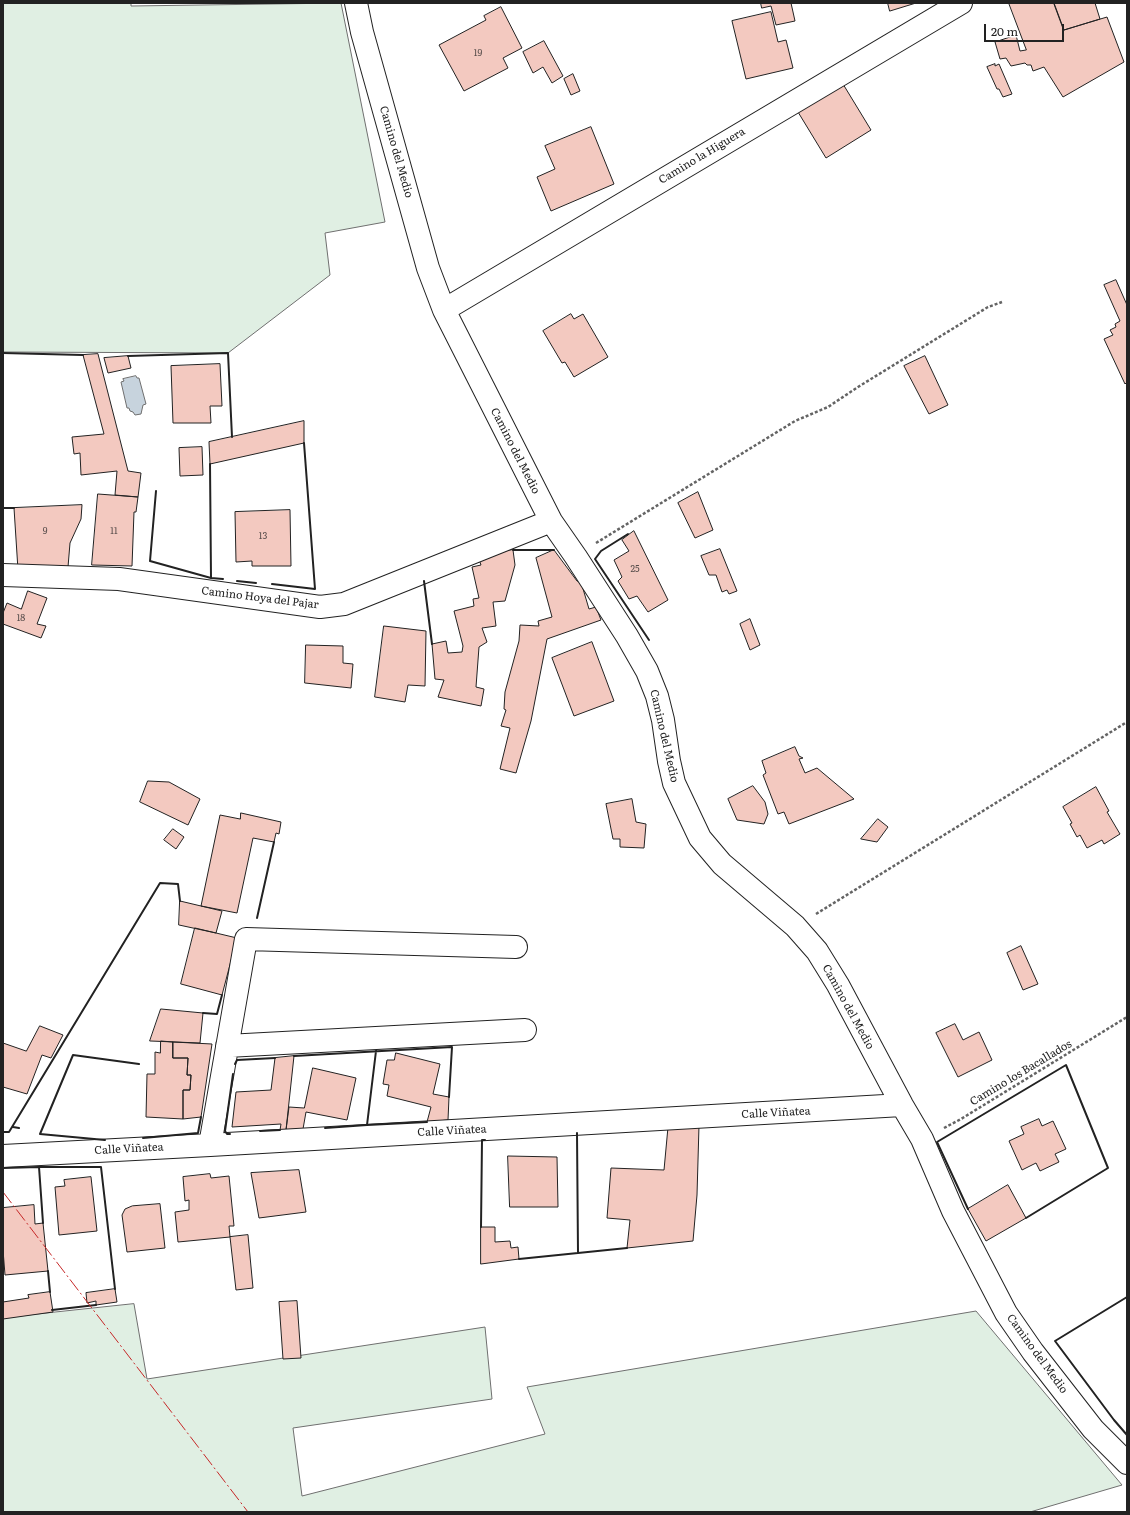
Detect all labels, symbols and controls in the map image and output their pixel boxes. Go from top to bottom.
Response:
scale bar [986,16,1066,42]
text: 20 m [991,22,1018,40]
house number: 19 [474,48,482,58]
street label: Camino del Medio [377,105,415,199]
street label: Camino la Higuera [657,125,747,187]
street label: Camino del Medio [488,406,542,496]
house number: 9 [43,526,47,536]
house number: 11 [110,526,118,536]
house number: 13 [259,531,267,541]
house number: 25 [630,564,640,574]
street label: Camino Hoya del Pajar [201,584,319,612]
house number: 18 [17,613,25,623]
street label: Camino del Medio [647,688,681,784]
street label: Camino del Medio [819,962,877,1052]
street label: Camino los Bacallados [968,1037,1074,1109]
street label: Calle Viñatea [741,1105,811,1121]
street label: Calle Viñatea [417,1123,487,1139]
street label: Calle Viñatea [94,1141,164,1157]
street label: Camino del Medio [1004,1312,1070,1396]

